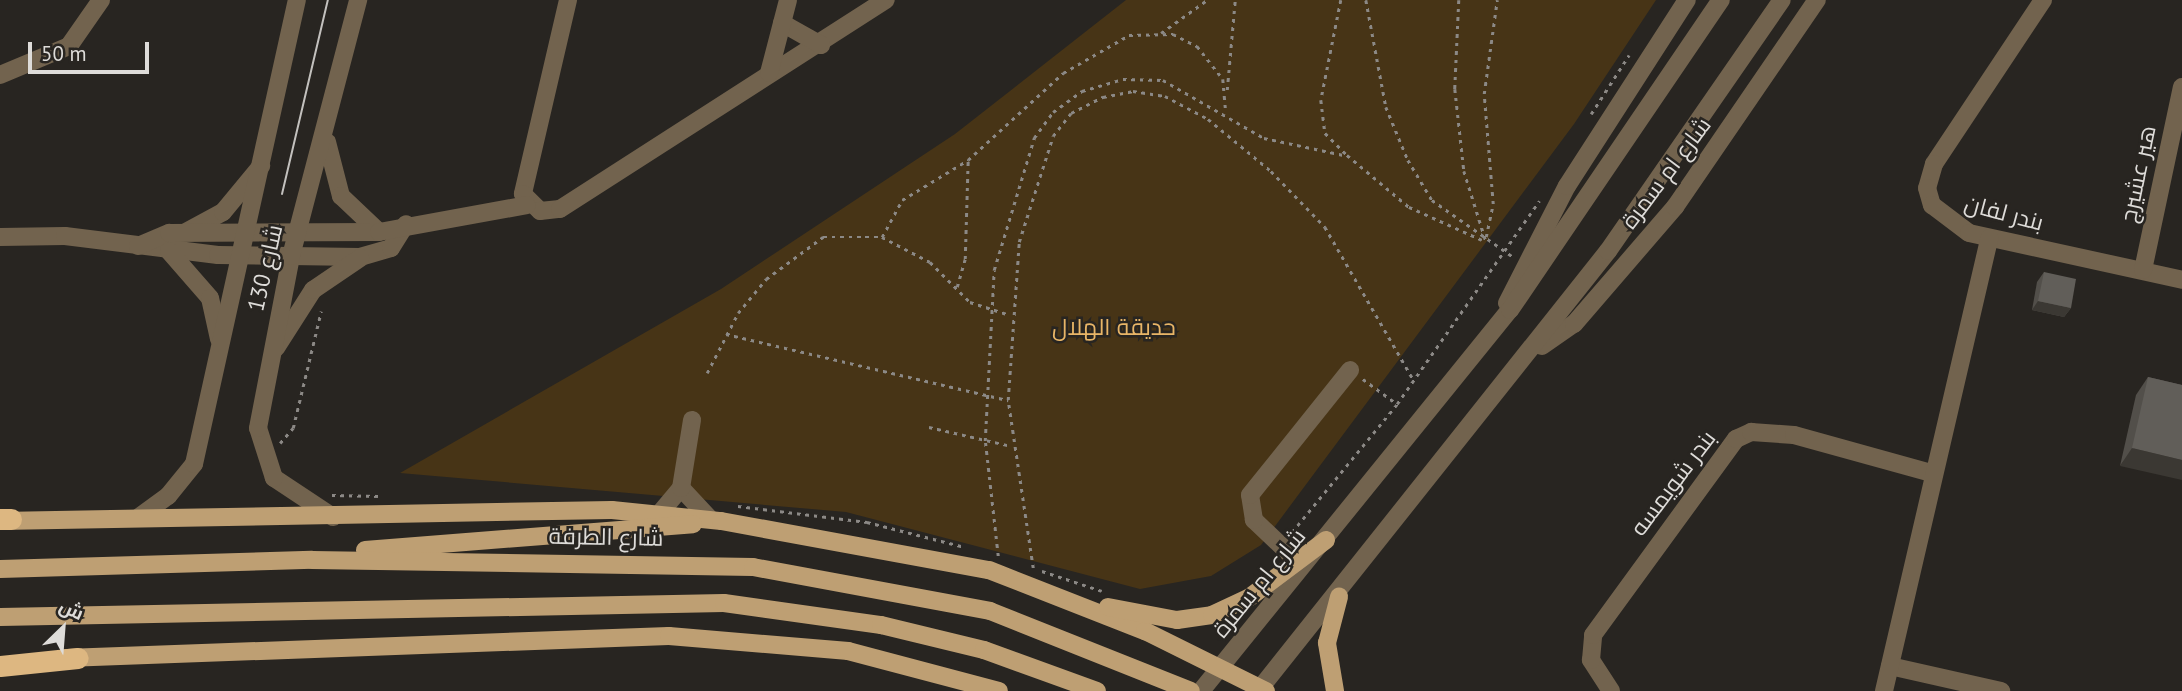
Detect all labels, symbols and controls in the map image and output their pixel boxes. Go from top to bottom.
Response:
scale bar [32,28,152,72]
text: 50 m [41,40,87,67]
street label: شارع ام سمرة [1615,112,1717,234]
street label: هير عشيرج [2114,123,2162,225]
street label: بندر لفان [1962,189,2046,237]
street label: شارع 130 [242,222,288,314]
park label: حديقة الهلال [1052,313,1176,341]
street label: بندر شويمسه [1625,425,1721,541]
street label: شارع الطرفة [548,522,664,552]
street label: شارع ام سمرة [1207,523,1311,643]
north arrow [28,593,98,663]
text: ش [56,593,88,625]

